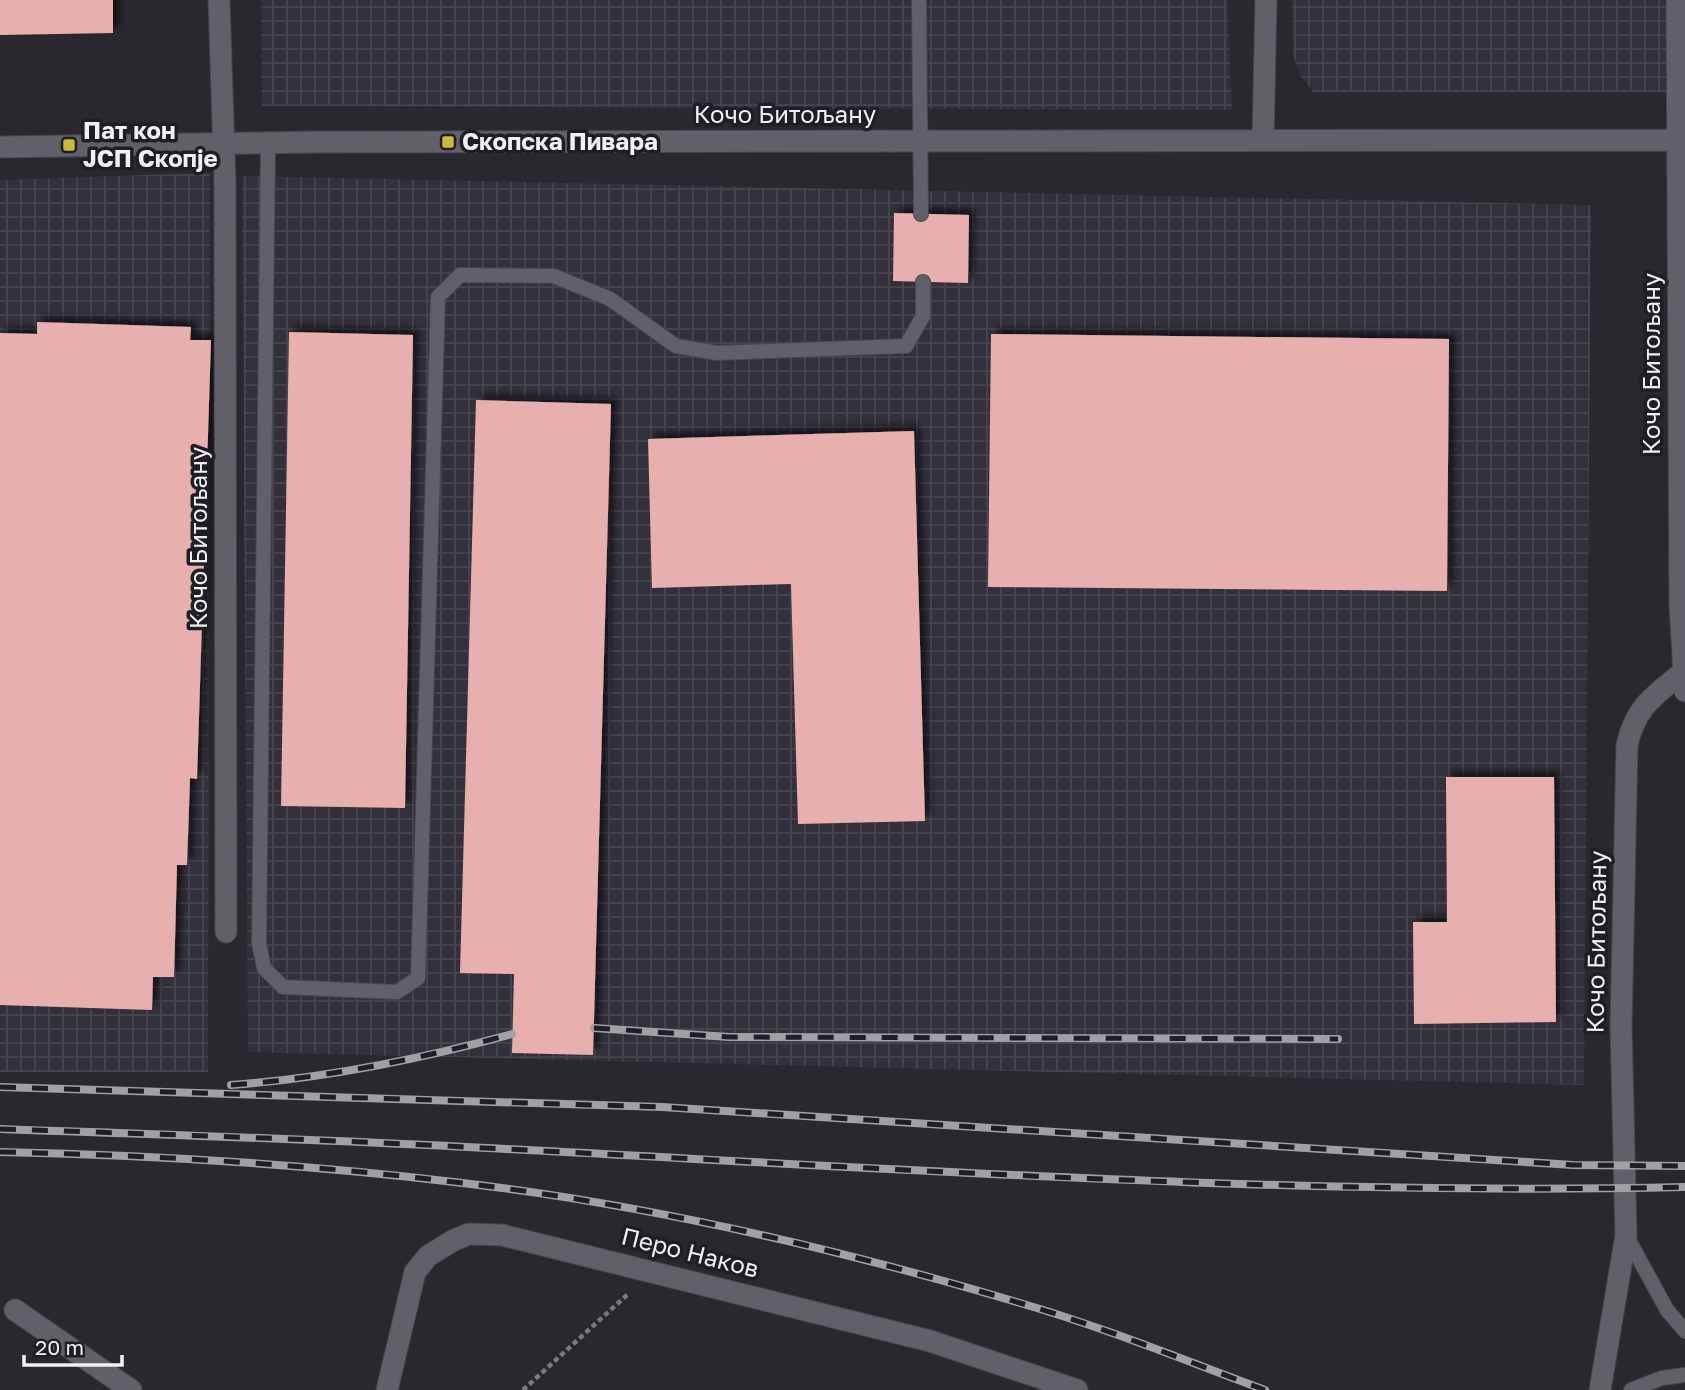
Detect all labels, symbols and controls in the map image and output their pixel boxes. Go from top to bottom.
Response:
street label: Кочо Битољану [694,99,876,128]
place label: Пат кон ЈСП Скопје [83,115,218,172]
place label: Скопска Пивара [462,126,658,155]
marker: Скопска Пивара [440,134,456,150]
marker: Пат кон ЈСП Скопје [61,137,77,153]
street label: Кочо Битољану [1636,273,1665,455]
street label: Кочо Битољану [183,447,212,629]
street label: Кочо Битољану [1579,850,1612,1033]
street label: Перо Наков [619,1221,762,1283]
scale bar [24,1324,122,1368]
text: 20 m [35,1334,84,1360]

